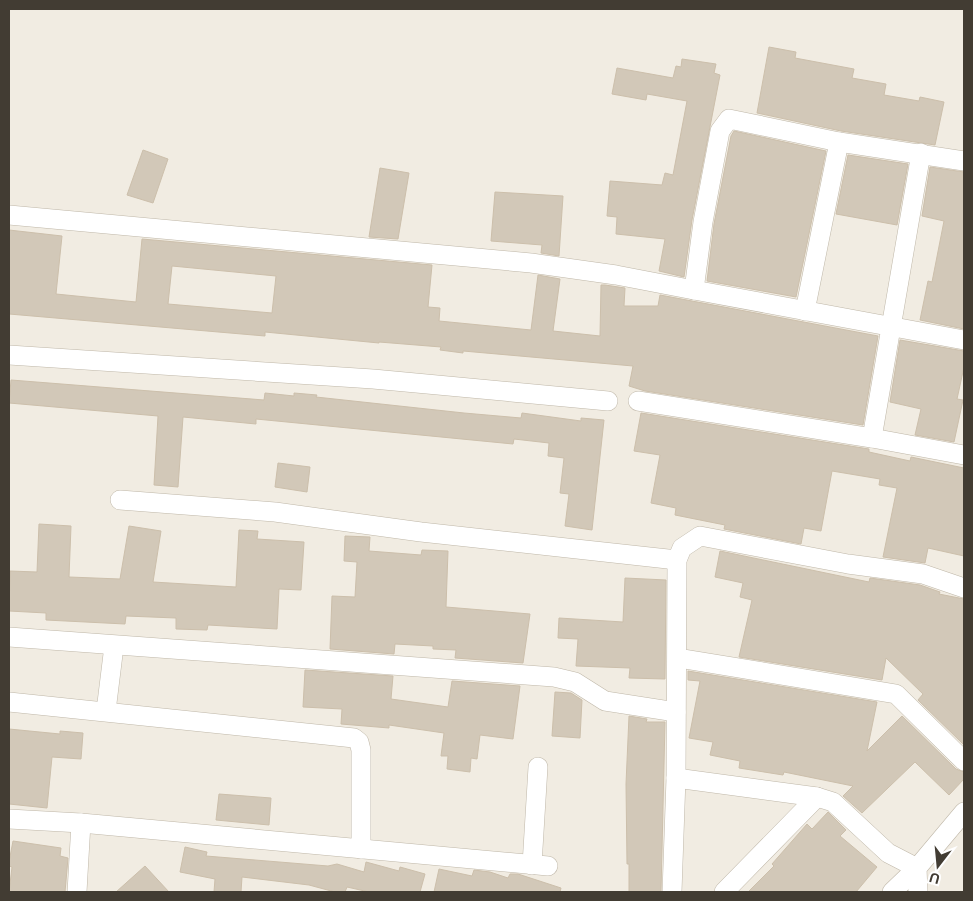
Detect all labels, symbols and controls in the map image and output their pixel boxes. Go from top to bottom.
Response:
north arrow [913,841,963,891]
text: U [927,869,941,888]

